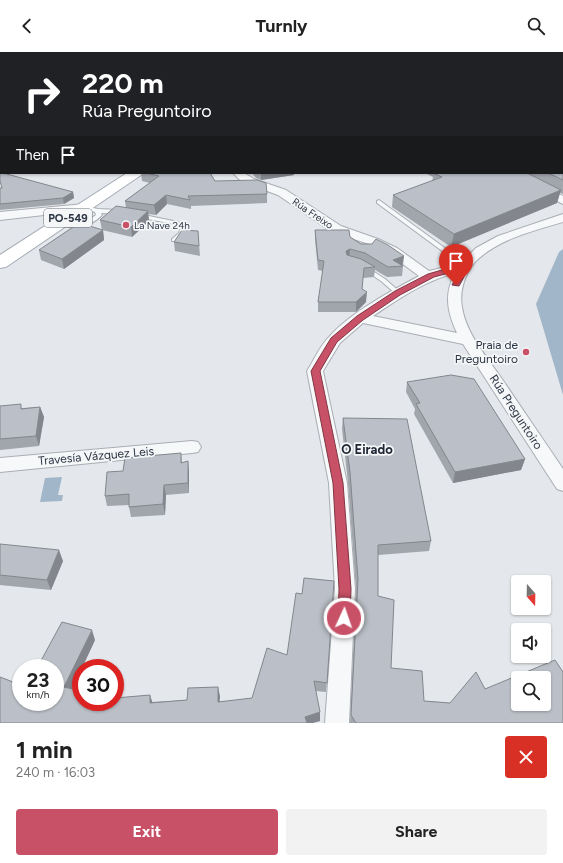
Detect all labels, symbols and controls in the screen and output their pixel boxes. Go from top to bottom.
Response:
icon: back [16,15,38,37]
text: Turnly [256,15,307,37]
icon: search [525,15,547,37]
text: 220 m [82,66,164,100]
icon: right [16,68,68,120]
text: Rúa Preguntoiro [82,100,212,122]
icon: arrive [57,144,79,166]
text: Then [16,146,49,164]
street label: Rúa Freixo [290,195,336,232]
road number: PO-549 [44,209,92,227]
place label: La Nave 24h [134,219,190,232]
marker: La Nave 24h [121,220,131,230]
pin [439,244,473,285]
icon: arrive [445,250,467,272]
place label: Praia de Preguntoiro [455,338,518,366]
marker: Praia de Preguntoiro [521,347,531,357]
street label: Rúa Preguntoiro [487,372,545,452]
district label: O Eirado [341,442,393,457]
street label: Travesía Vázquez Leis [37,444,155,468]
north arrow [511,575,551,615]
map controls [511,575,551,711]
position arrow [323,597,365,639]
button: sound [511,623,551,663]
speed limit sign: 30 [72,659,124,711]
text: 23 [27,668,49,692]
button: search [511,671,551,711]
text: km/h [27,688,49,701]
text: 1 min [16,735,73,764]
button: close [505,736,547,778]
text: 240 m · 16:03 [16,765,95,780]
button: Exit [16,809,278,855]
button: Share [286,809,547,855]

